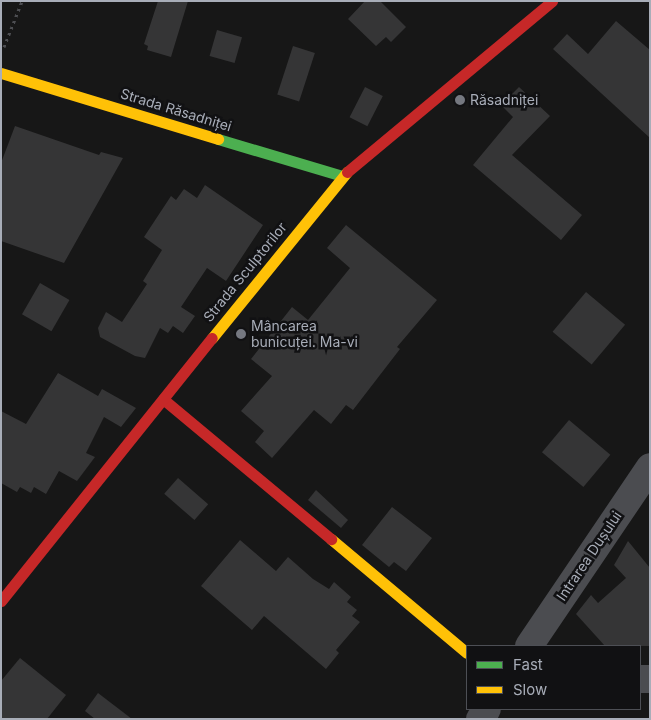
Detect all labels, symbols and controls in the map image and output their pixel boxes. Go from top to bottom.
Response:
street label: Strada Răsadniței [118,85,234,135]
place label: Răsadniței [470,92,538,108]
marker: Răsadniței [454,94,466,106]
street label: Strada Sculptorilor [200,219,290,325]
place label: Mâncarea bunicuței. Ma-vi [251,318,358,351]
marker: Mâncarea bunicuței. Ma-vi [235,328,247,340]
street label: Intrarea Dușului [553,508,625,604]
legend [466,645,641,710]
text: Fast [513,655,543,674]
text: Slow [513,680,547,699]

